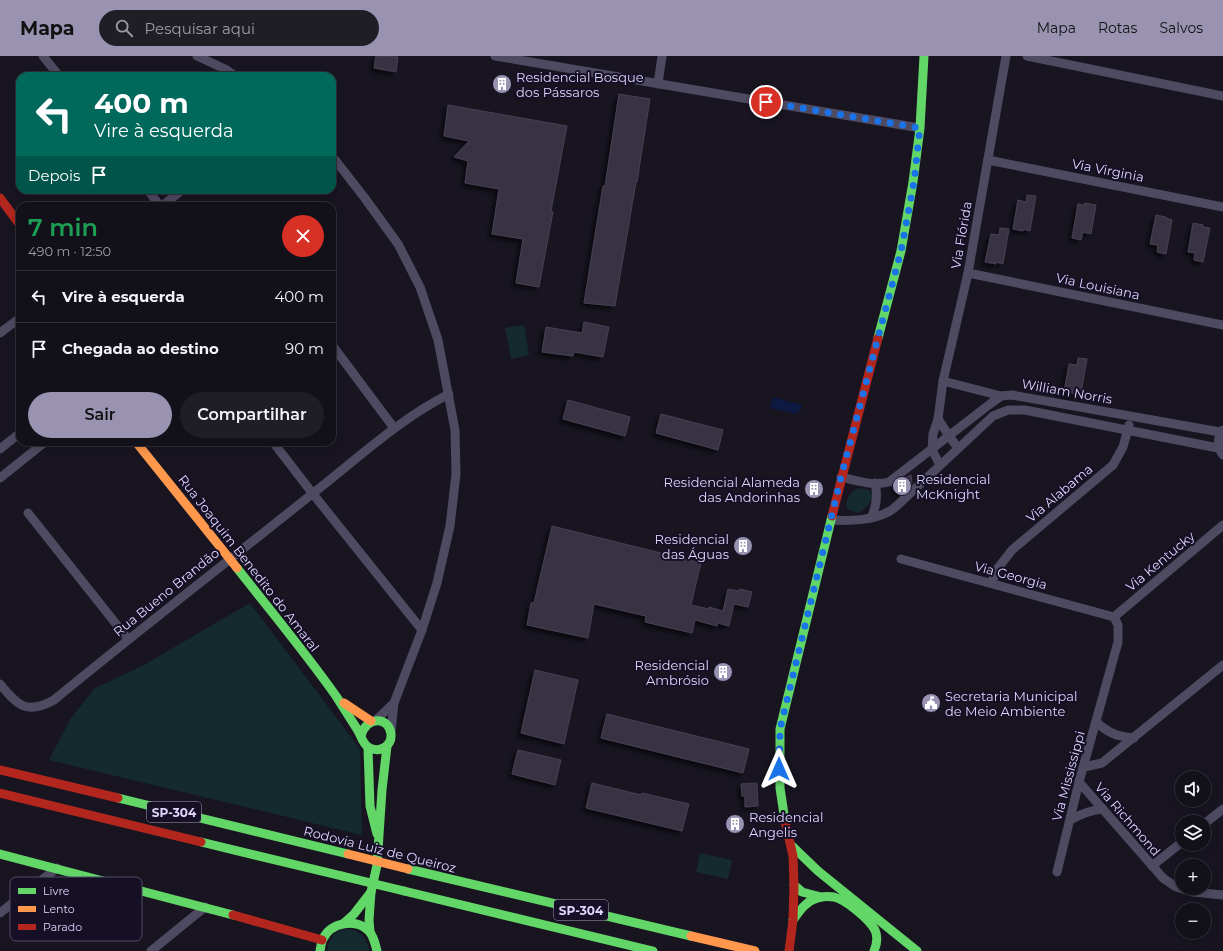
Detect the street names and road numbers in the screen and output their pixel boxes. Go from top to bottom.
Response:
street label: Via Virginia [1071,155,1145,185]
street label: Via Flórida [947,200,975,270]
street label: Via Louisiana [1055,269,1141,303]
street label: William Norris [1020,375,1114,407]
street label: Via Alabama [1023,461,1095,525]
street label: Rua Joaquim Benedito do Amaral [175,471,323,655]
street label: Via Kentucky [1122,527,1198,594]
street label: Rua Bueno Brandão [110,544,222,640]
street label: Via Georgia [973,558,1049,592]
street label: Via Mississippi [1048,729,1088,823]
street label: Via Richmond [1092,779,1164,859]
road number: SP-304 [147,802,201,822]
street label: Rodovia Luiz de Queiroz [302,822,458,876]
road number: SP-304 [554,900,608,920]

